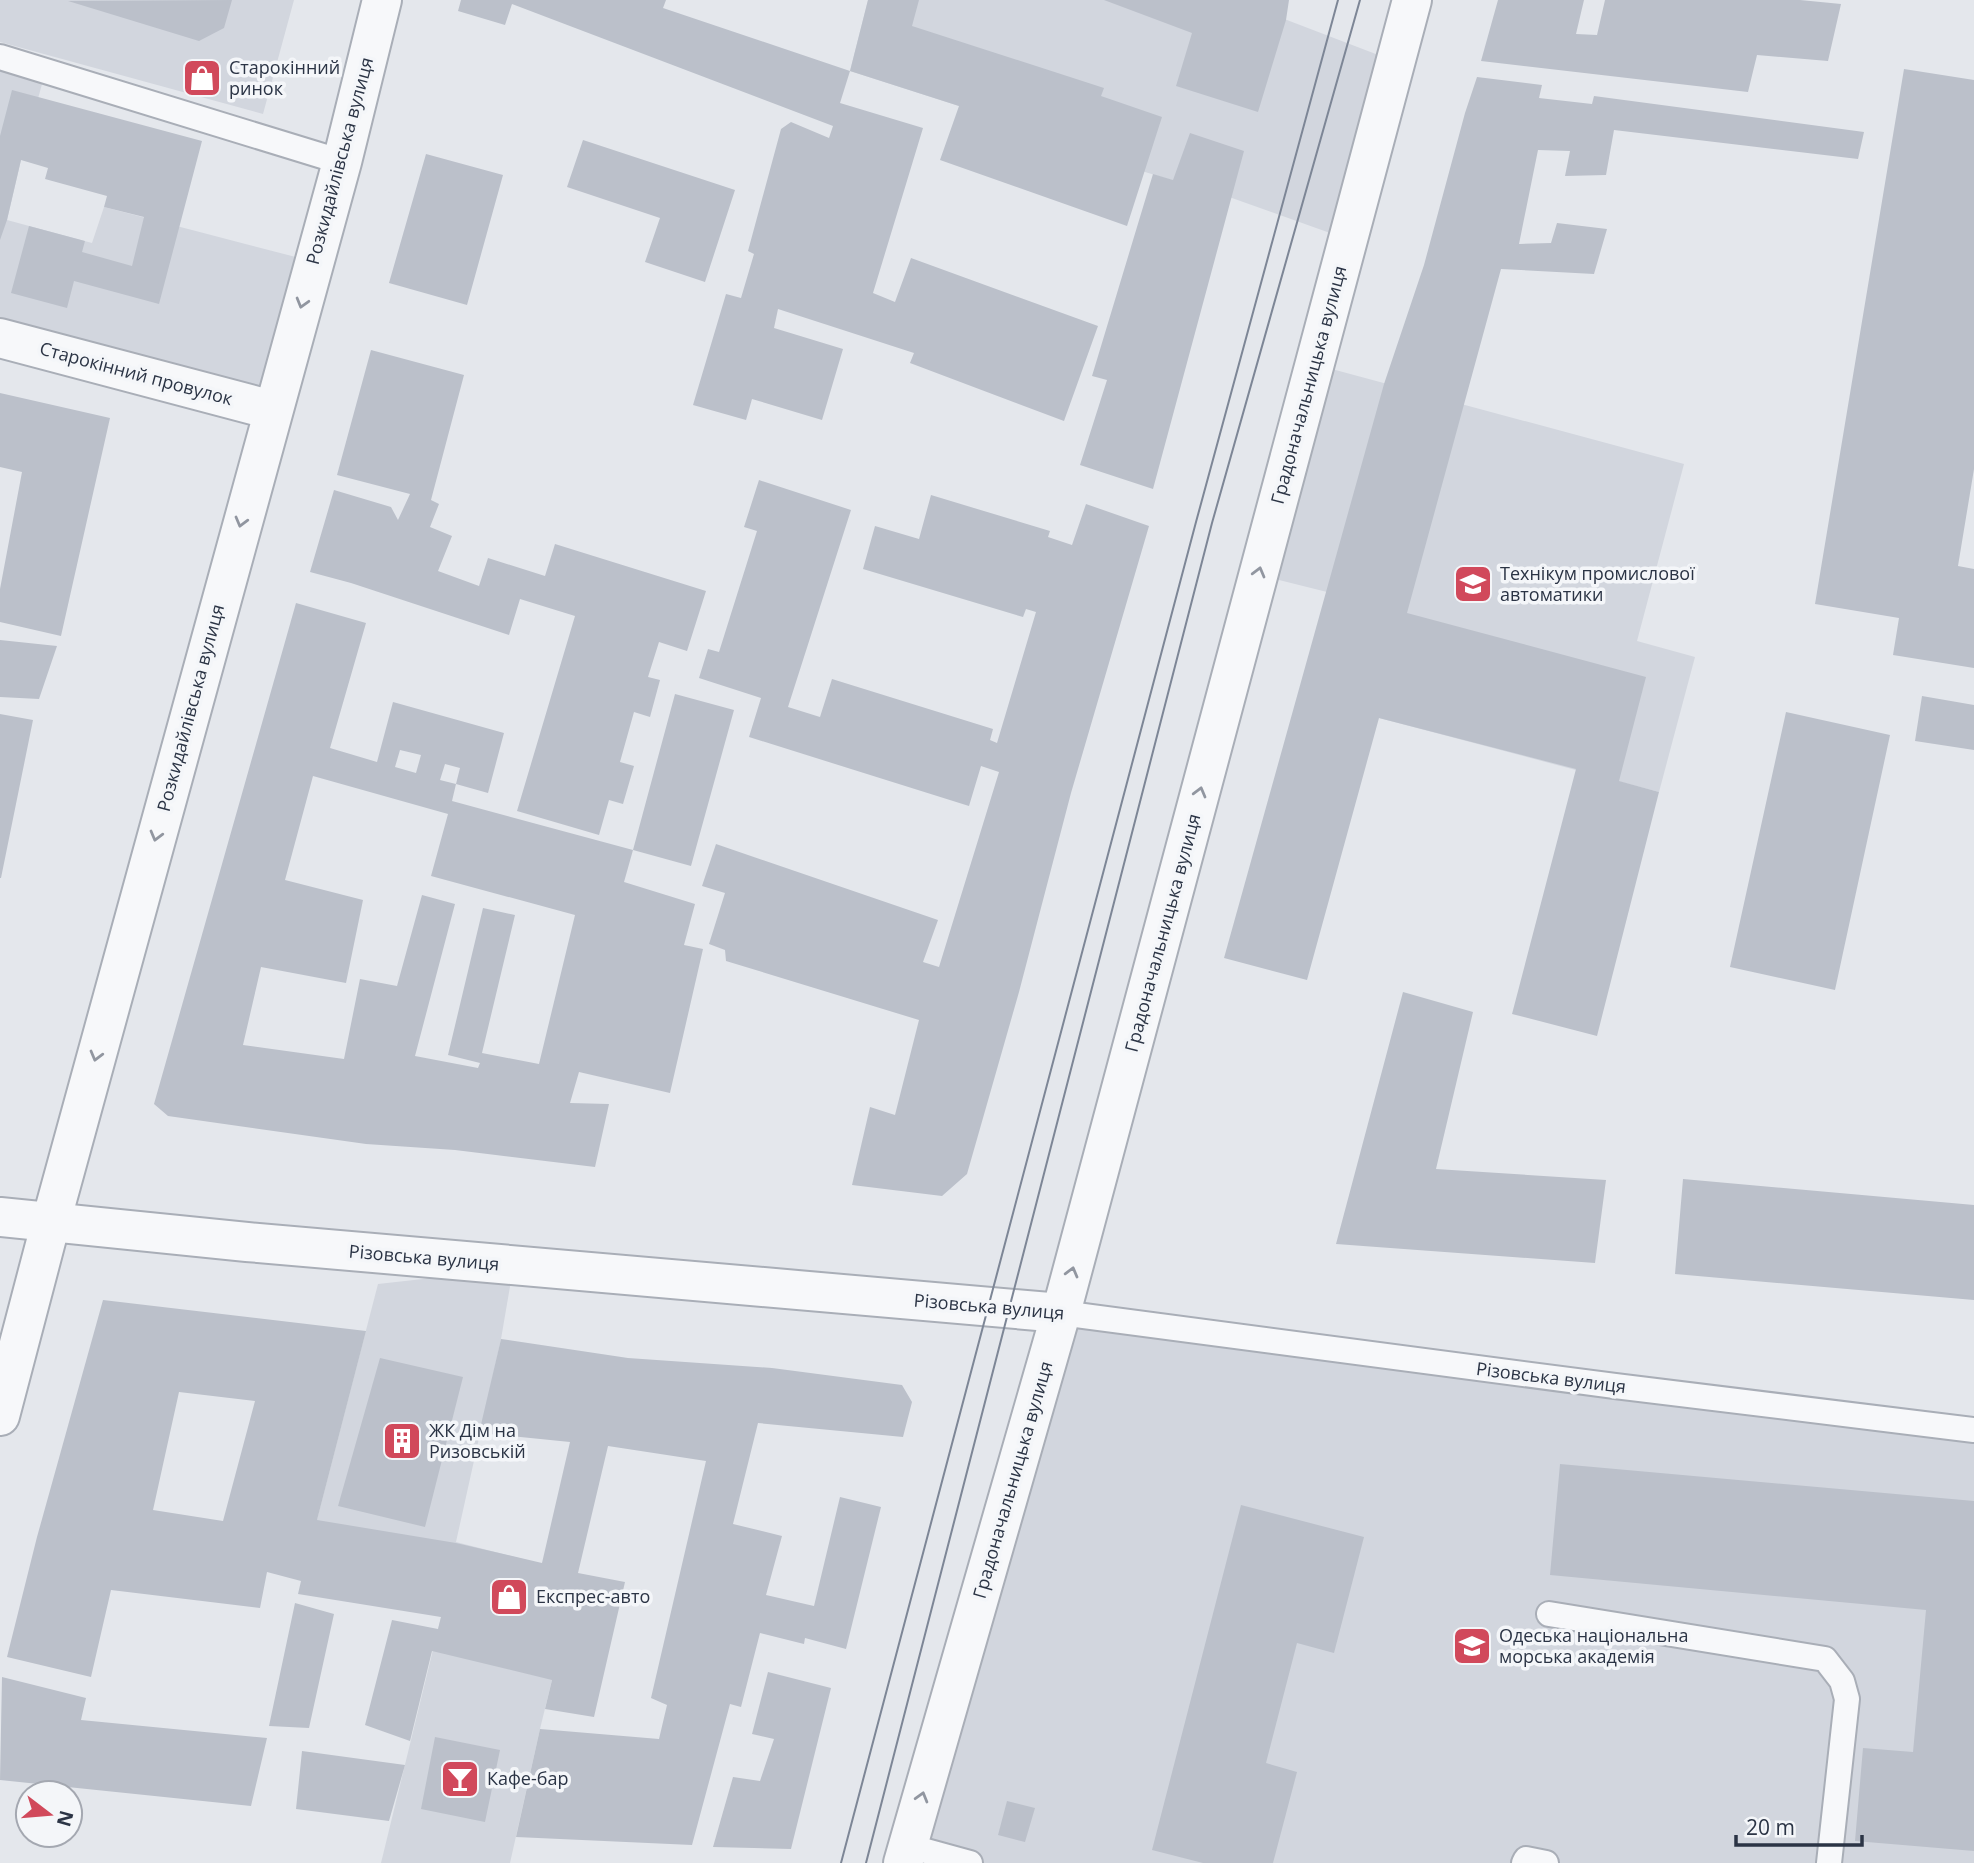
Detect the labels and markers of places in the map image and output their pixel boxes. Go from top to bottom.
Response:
place label: Старокінний ринок [229,55,340,100]
shop icon: Старокінний ринок [181,57,223,99]
place label: Технікум промислової автоматики [1500,561,1695,606]
school or university icon: Технікум промислової автоматики [1452,563,1494,605]
place label: ЖК Дім на Ризовській [429,1418,526,1463]
building icon: ЖК Дім на Ризовській [381,1420,423,1462]
shop icon: Експрес-авто [488,1576,530,1618]
place label: Експрес-авто [536,1584,650,1608]
place label: Одеська національна морська академія [1499,1623,1688,1668]
school or university icon: Одеська національна морська академія [1451,1625,1493,1667]
bar icon: Кафе-бар [439,1758,481,1800]
place label: Кафе-бар [487,1766,568,1790]

